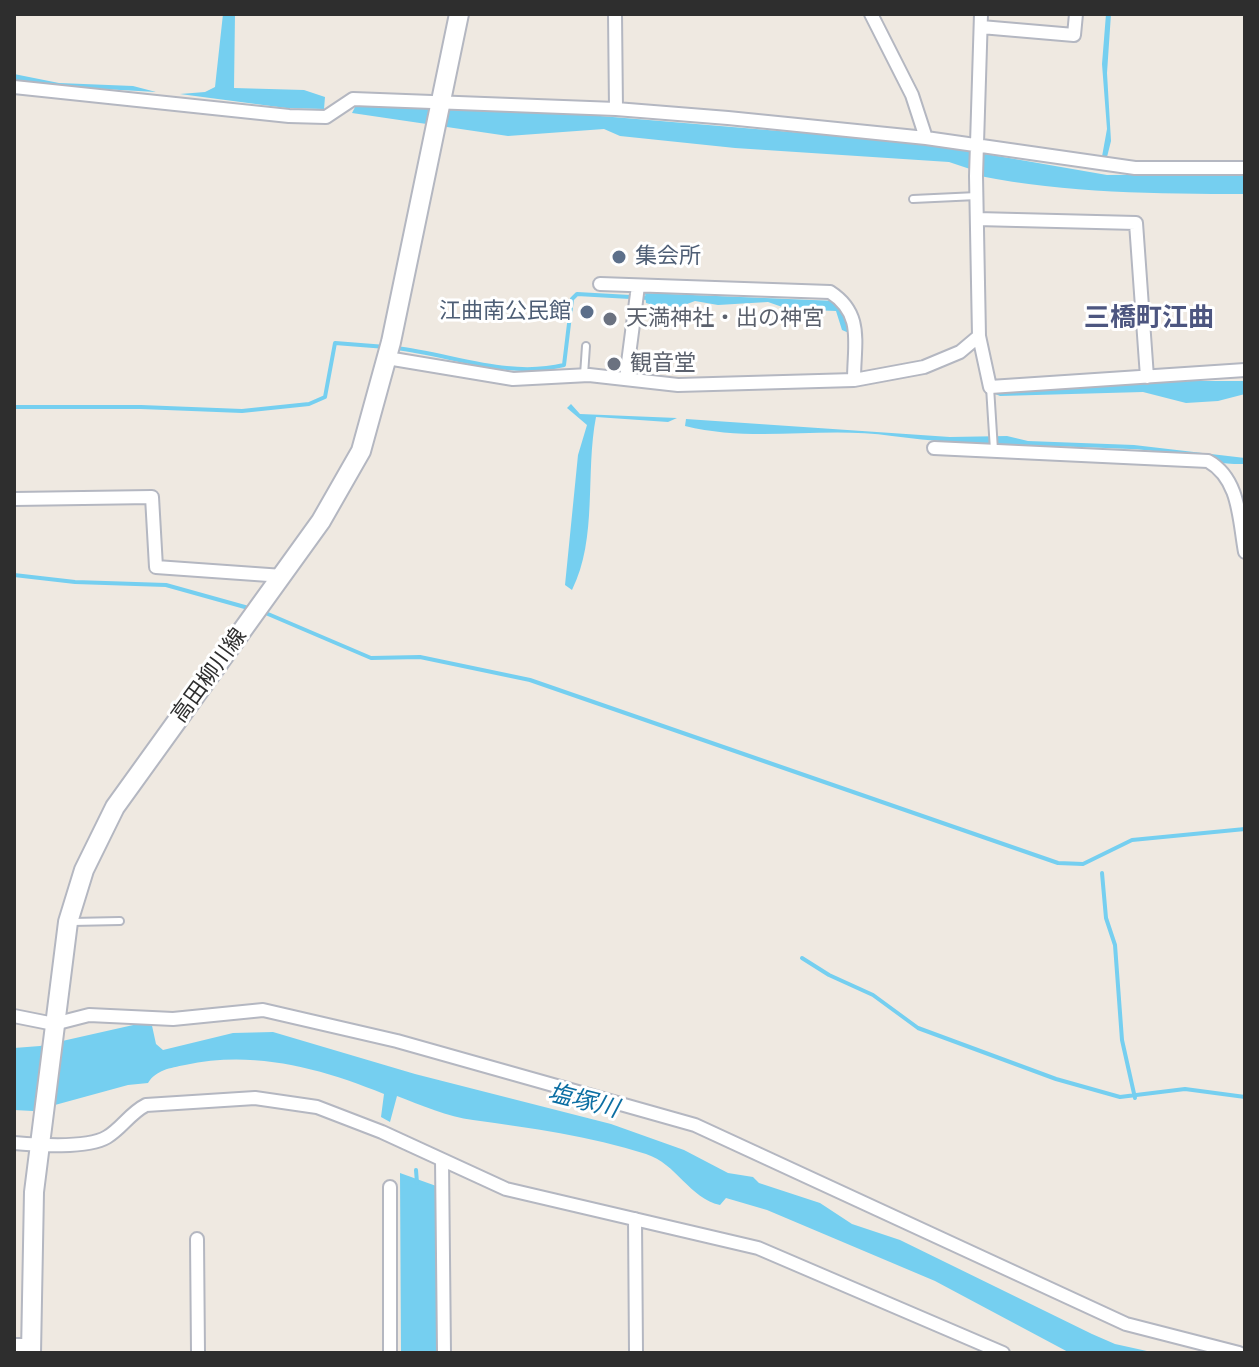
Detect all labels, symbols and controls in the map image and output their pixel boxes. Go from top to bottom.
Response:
place label: 集会所 [635,244,701,270]
marker: 集会所 [610,248,628,266]
place label: 江曲南公民館 [439,299,571,325]
marker: 江曲南公民館 [578,303,596,321]
district label: 三橋町江曲 [1084,303,1214,335]
place label: 天満神社・出の神宮 [626,306,824,332]
marker: 天満神社・出の神宮 [601,310,619,328]
place label: 観音堂 [630,351,696,377]
marker: 観音堂 [605,355,623,373]
street label: 高田柳川線 [167,624,253,728]
water label: 塩塚川 [545,1079,621,1125]

